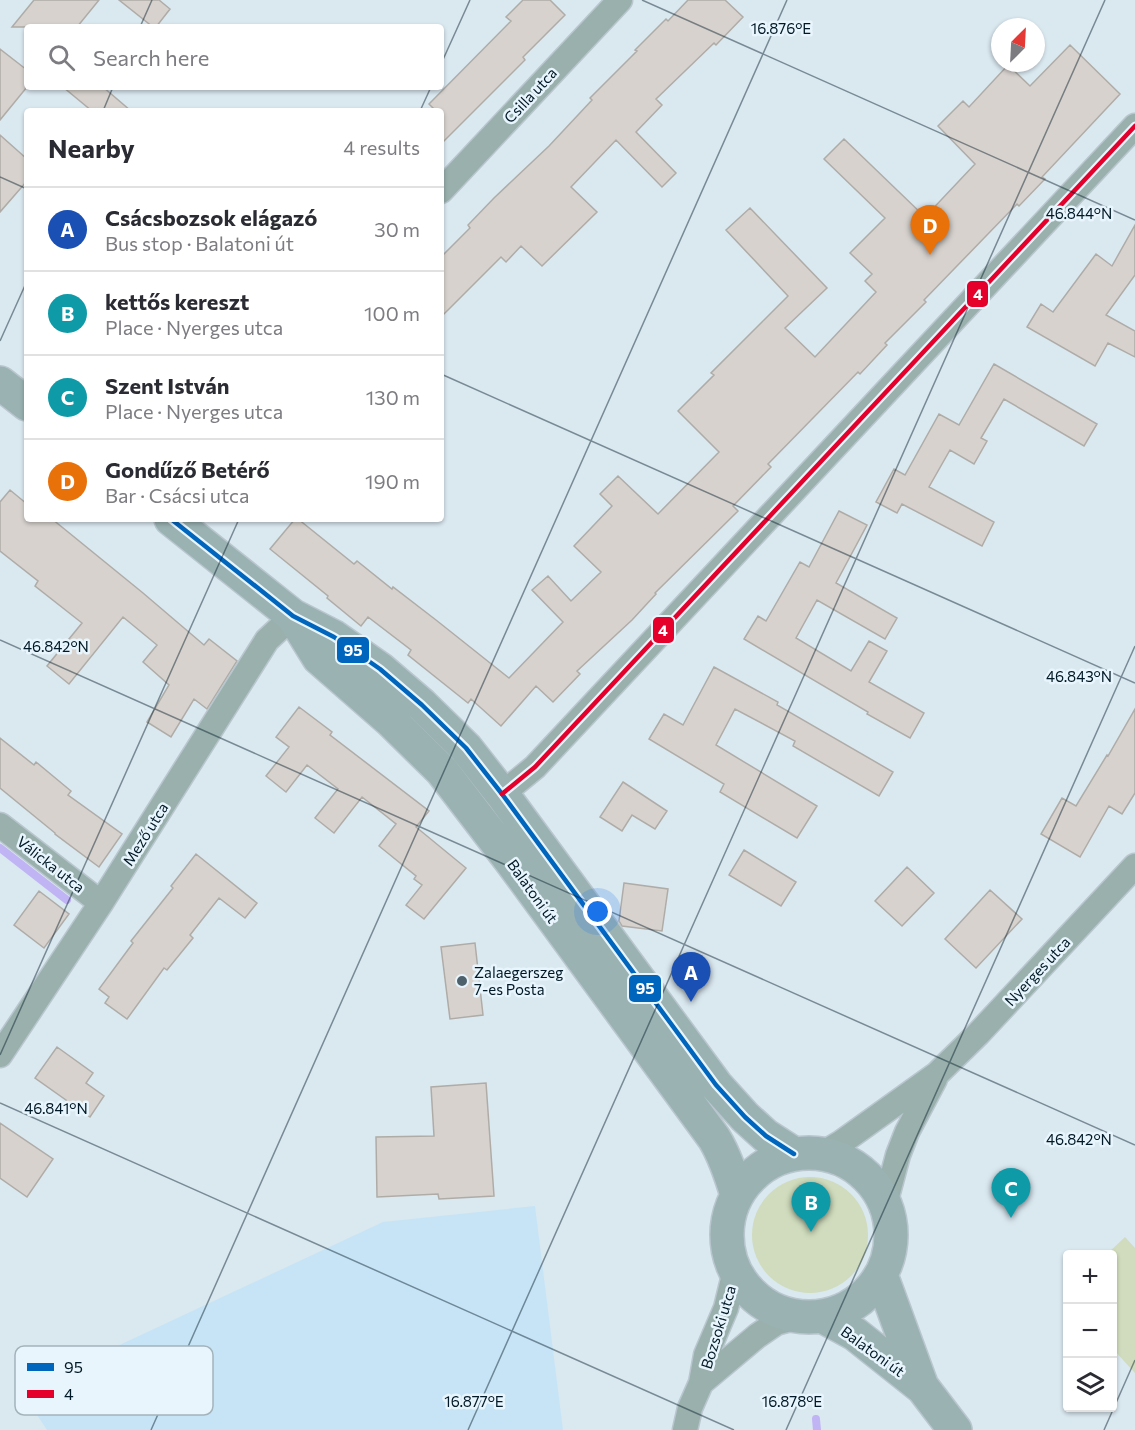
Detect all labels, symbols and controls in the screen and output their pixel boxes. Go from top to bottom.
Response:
north arrow [991,18,1045,72]
text: 16.876°E [751,19,811,37]
search box [24,24,444,90]
icon: search [45,41,78,74]
text: Search here [93,44,209,71]
street label: Csilla utca [500,64,560,126]
text: Nearby [48,132,135,163]
text: 4 results [343,135,420,159]
text: Csácsbozsok elágazó [105,204,317,231]
text: 46.844°N [1046,204,1112,222]
pin: D [910,206,950,255]
text: A [60,217,75,241]
text: 30 m [374,217,420,241]
text: Bus stop · Balatoni út [105,231,294,255]
line badge: 4 [966,280,989,308]
text: 4 [973,284,983,303]
text: kettős kereszt [105,288,249,315]
text: B [61,301,74,325]
text: 100 m [364,301,420,325]
text: Place · Nyerges utca [105,315,283,339]
text: Szent István [105,372,230,399]
text: C [61,385,74,409]
text: 130 m [366,385,420,409]
text: Place · Nyerges utca [105,399,283,423]
text: Gondűző Betérő [105,456,270,483]
text: D [60,469,75,493]
text: 190 m [365,469,420,493]
text: Bar · Csácsi utca [105,483,249,507]
line badge: 4 [652,616,675,644]
text: 4 [658,620,668,639]
line badge: 95 [336,636,370,664]
text: 46.842°N [23,637,89,655]
text: 95 [343,640,363,659]
text: 46.843°N [1046,667,1112,685]
street label: Mező utca [119,799,171,869]
street label: Válicka utca [14,832,88,896]
street label: Balatoni út [504,856,562,926]
your location [583,897,612,926]
street label: Nyerges utca [1000,933,1074,1009]
pin: A [672,952,710,1002]
place label: Zalaegerszeg 7-es Posta [474,963,563,998]
marker: Zalaegerszeg 7-es Posta [455,974,469,988]
line badge: 95 [628,974,662,1003]
text: 95 [635,978,655,997]
text: 46.841°N [24,1099,88,1117]
text: 46.842°N [1046,1130,1112,1148]
pin: C [992,1168,1030,1218]
pin: B [792,1182,830,1232]
map controls [1063,1250,1117,1412]
button: + [1063,1250,1117,1304]
street label: Bozsoki utca [697,1283,739,1371]
button: − [1063,1304,1117,1358]
street label: Balatoni út [838,1322,908,1380]
legend [15,1346,213,1415]
text: 95 [64,1357,83,1376]
button: layers [1063,1358,1117,1412]
text: 4 [64,1384,74,1403]
text: 16.877°E [444,1392,504,1410]
text: 16.878°E [762,1392,822,1410]

